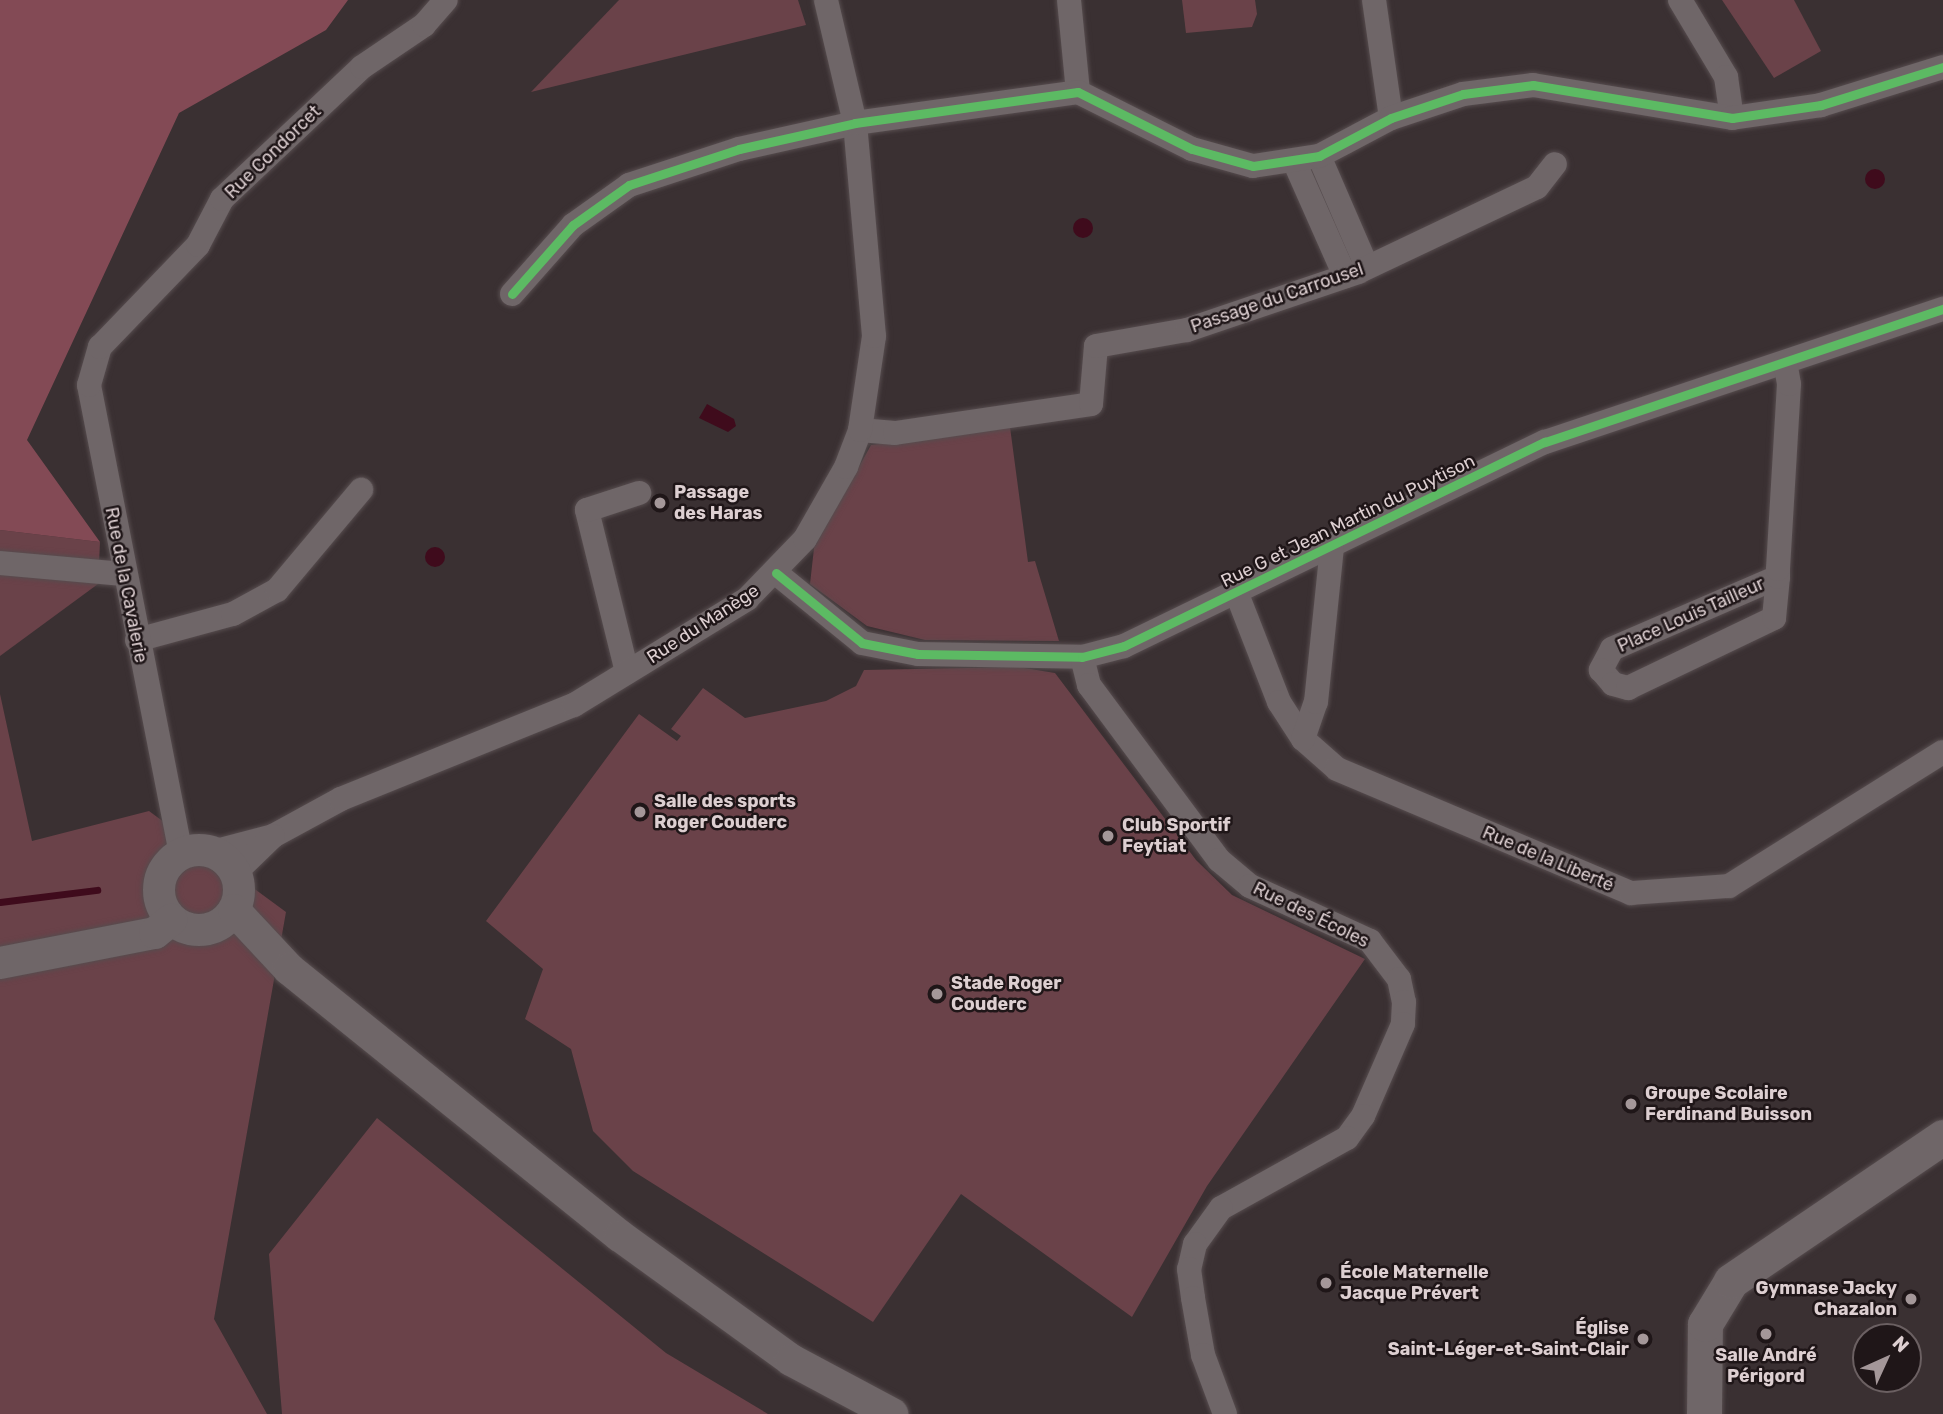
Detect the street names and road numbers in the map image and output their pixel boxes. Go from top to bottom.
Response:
street label: Rue Condorcet [221,101,325,203]
street label: Passage du Carrousel [1188,258,1366,338]
street label: Rue G et Jean Martin du Puytison [1217,450,1479,592]
street label: Rue de la Cavalerie [100,505,152,665]
street label: Place Louis Tailleur [1614,573,1768,657]
street label: Rue du Manège [643,580,763,668]
street label: Rue de la Liberté [1479,822,1617,896]
street label: Rue des Écoles [1250,878,1372,952]

